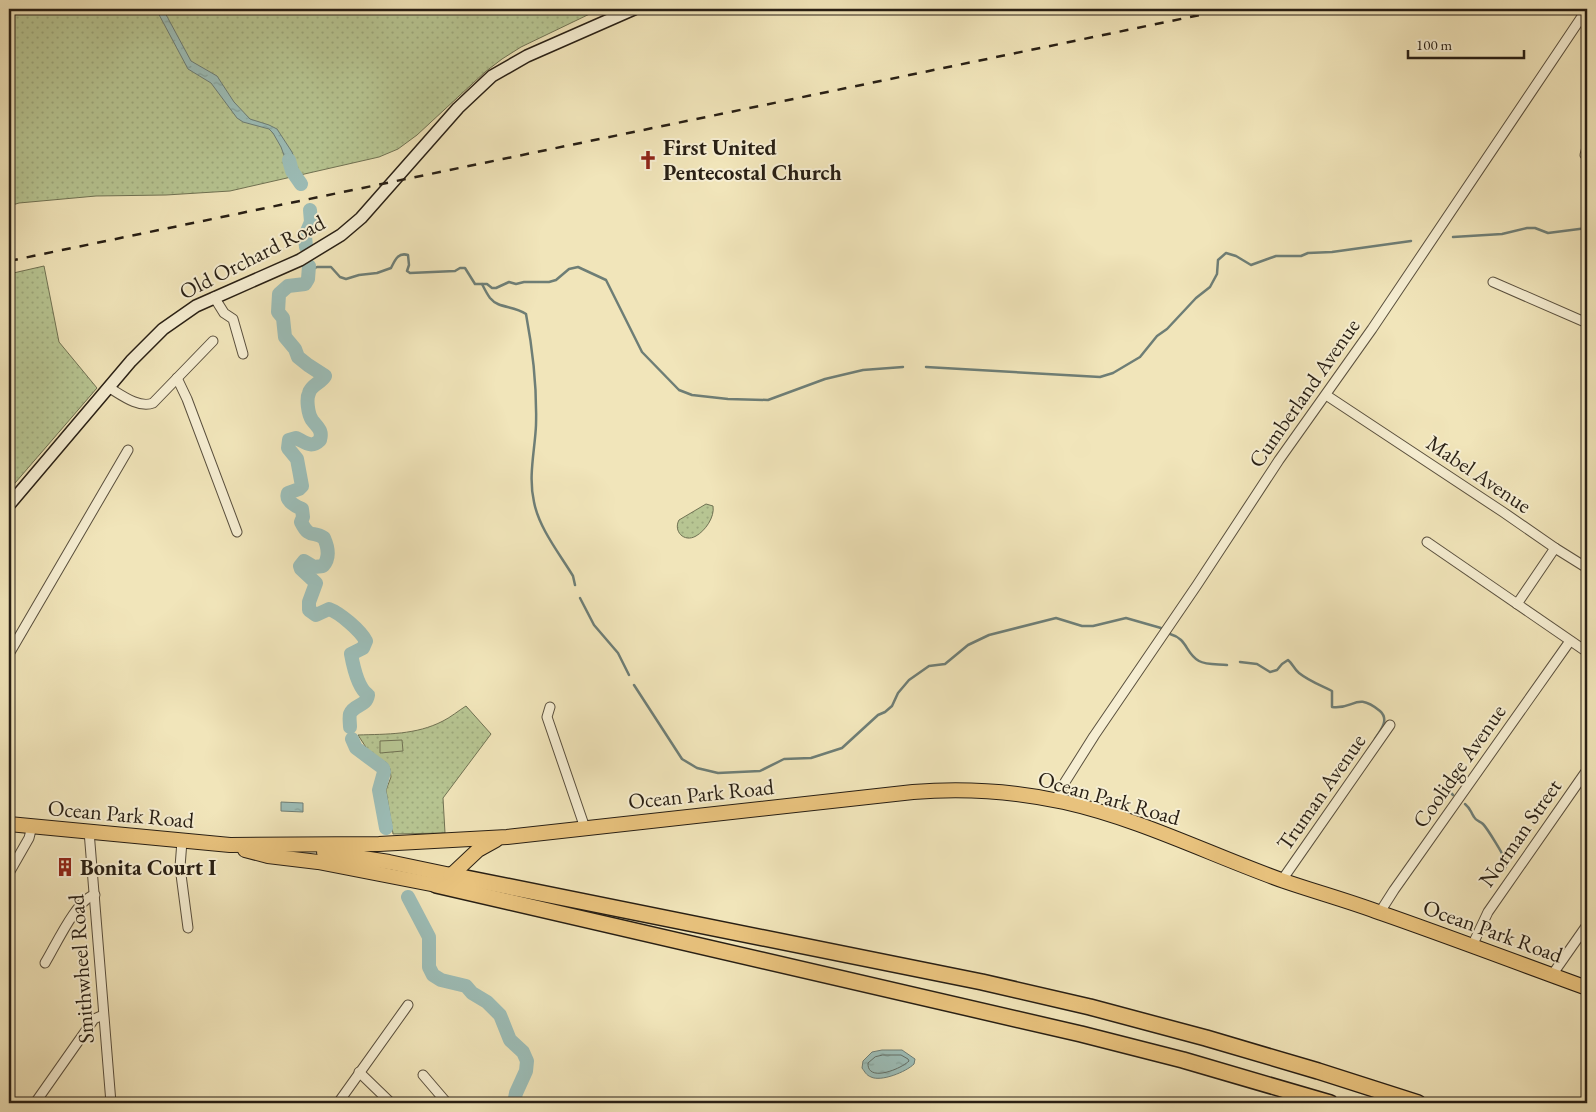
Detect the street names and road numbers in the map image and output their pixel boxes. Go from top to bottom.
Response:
street label: Old Orchard Road [174,207,331,306]
street label: Cumberland Avenue [1242,312,1367,473]
street label: Mabel Avenue [1421,428,1538,520]
street label: Coolidge Avenue [1406,698,1513,834]
street label: Truman Avenue [1270,727,1372,856]
street label: Ocean Park Road [1035,764,1184,832]
street label: Ocean Park Road [627,772,776,816]
street label: Norman Street [1472,773,1568,893]
street label: Ocean Park Road [47,793,196,835]
street label: Ocean Park Road [1419,892,1568,970]
street label: Smithwheel Road [61,893,101,1045]

